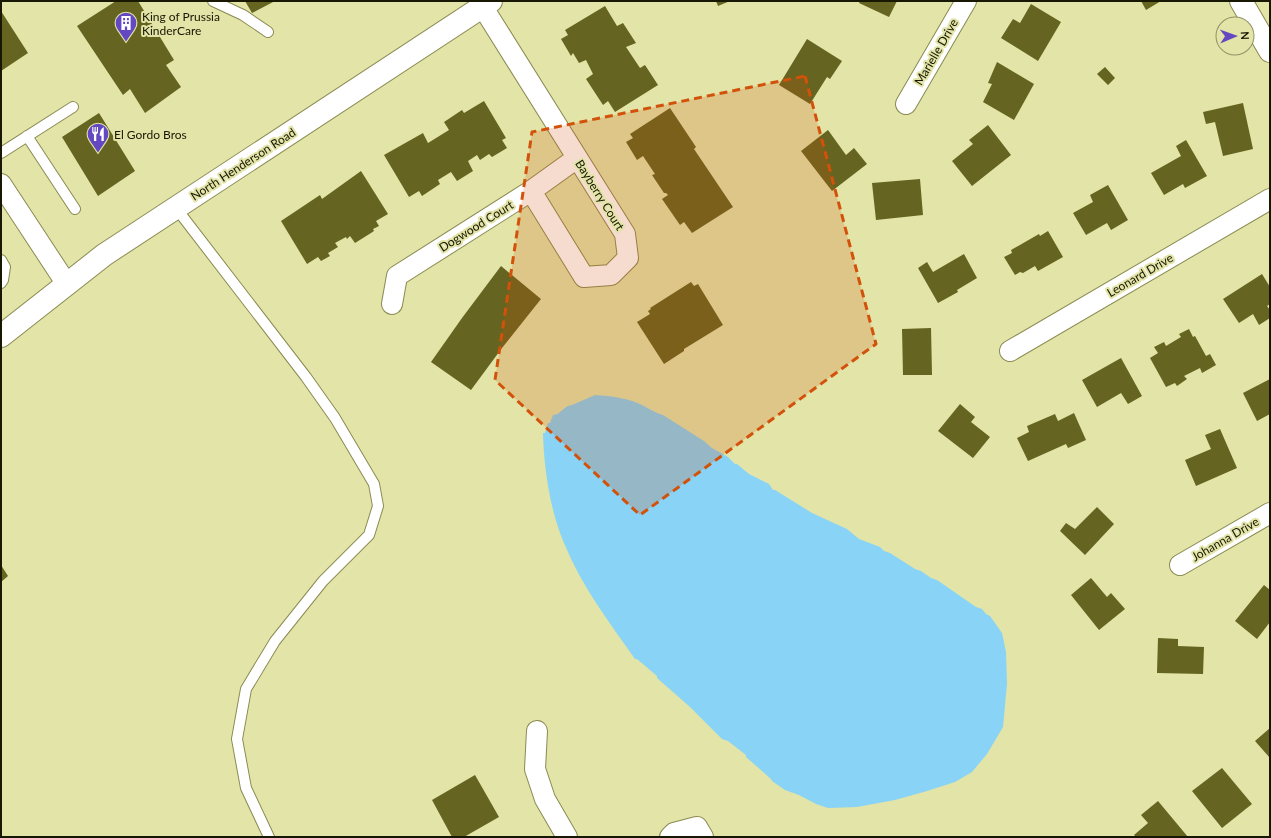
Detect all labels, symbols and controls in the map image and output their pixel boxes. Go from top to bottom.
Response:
place label: King of Prussia KinderCare [142,9,220,38]
building icon: King of Prussia KinderCare [113,10,139,43]
street label: Marielle Drive [911,16,961,88]
north arrow [1215,16,1255,56]
text: N [1239,31,1252,40]
restaurant icon: El Gordo Bros [85,121,111,154]
street label: North Henderson Road [188,124,298,204]
place label: El Gordo Bros [114,127,187,142]
street label: Bayberry Court [572,157,628,234]
street label: Dogwood Court [436,197,517,255]
street label: Leonard Drive [1104,250,1176,300]
street label: Johanna Drive [1189,514,1261,564]

